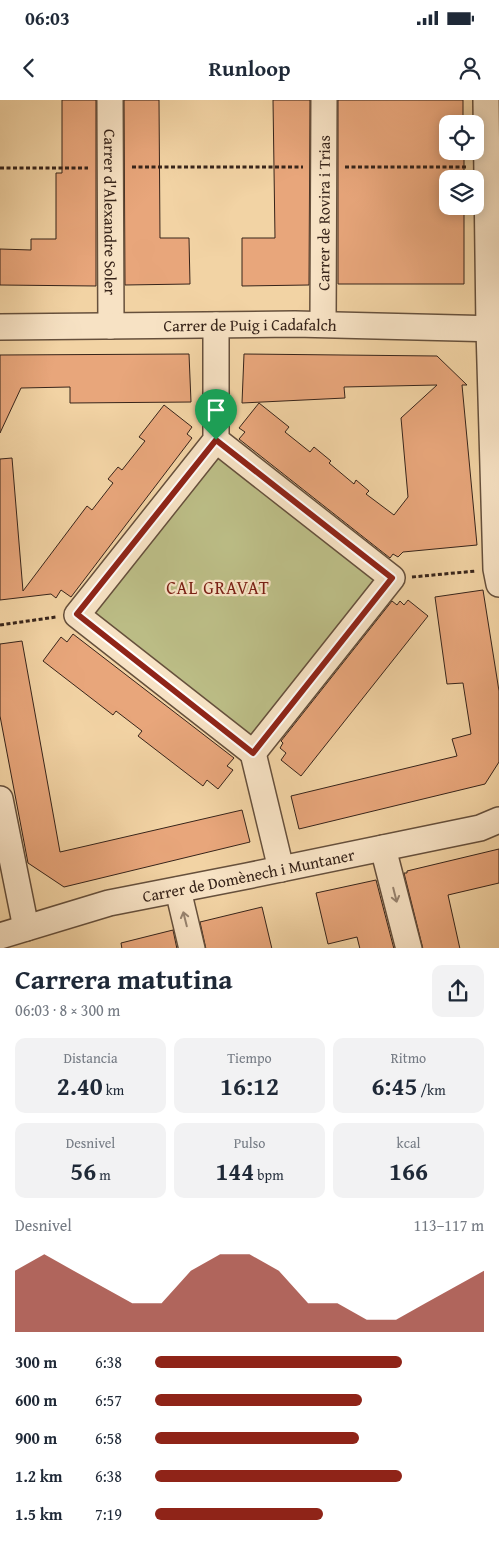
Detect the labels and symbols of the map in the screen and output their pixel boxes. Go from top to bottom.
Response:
street label: Carrer d'Alexandre Soler [98,129,123,296]
street label: Carrer de Rovira i Trias [311,135,336,291]
street label: Carrer de Puig i Cadafalch [163,312,337,337]
pin [195,389,237,440]
district label: CAL GRAVAT [166,574,270,601]
street label: Carrer de Domènech i Muntaner [140,842,357,908]
one-way arrow [391,887,401,903]
one-way arrow [180,912,189,928]

